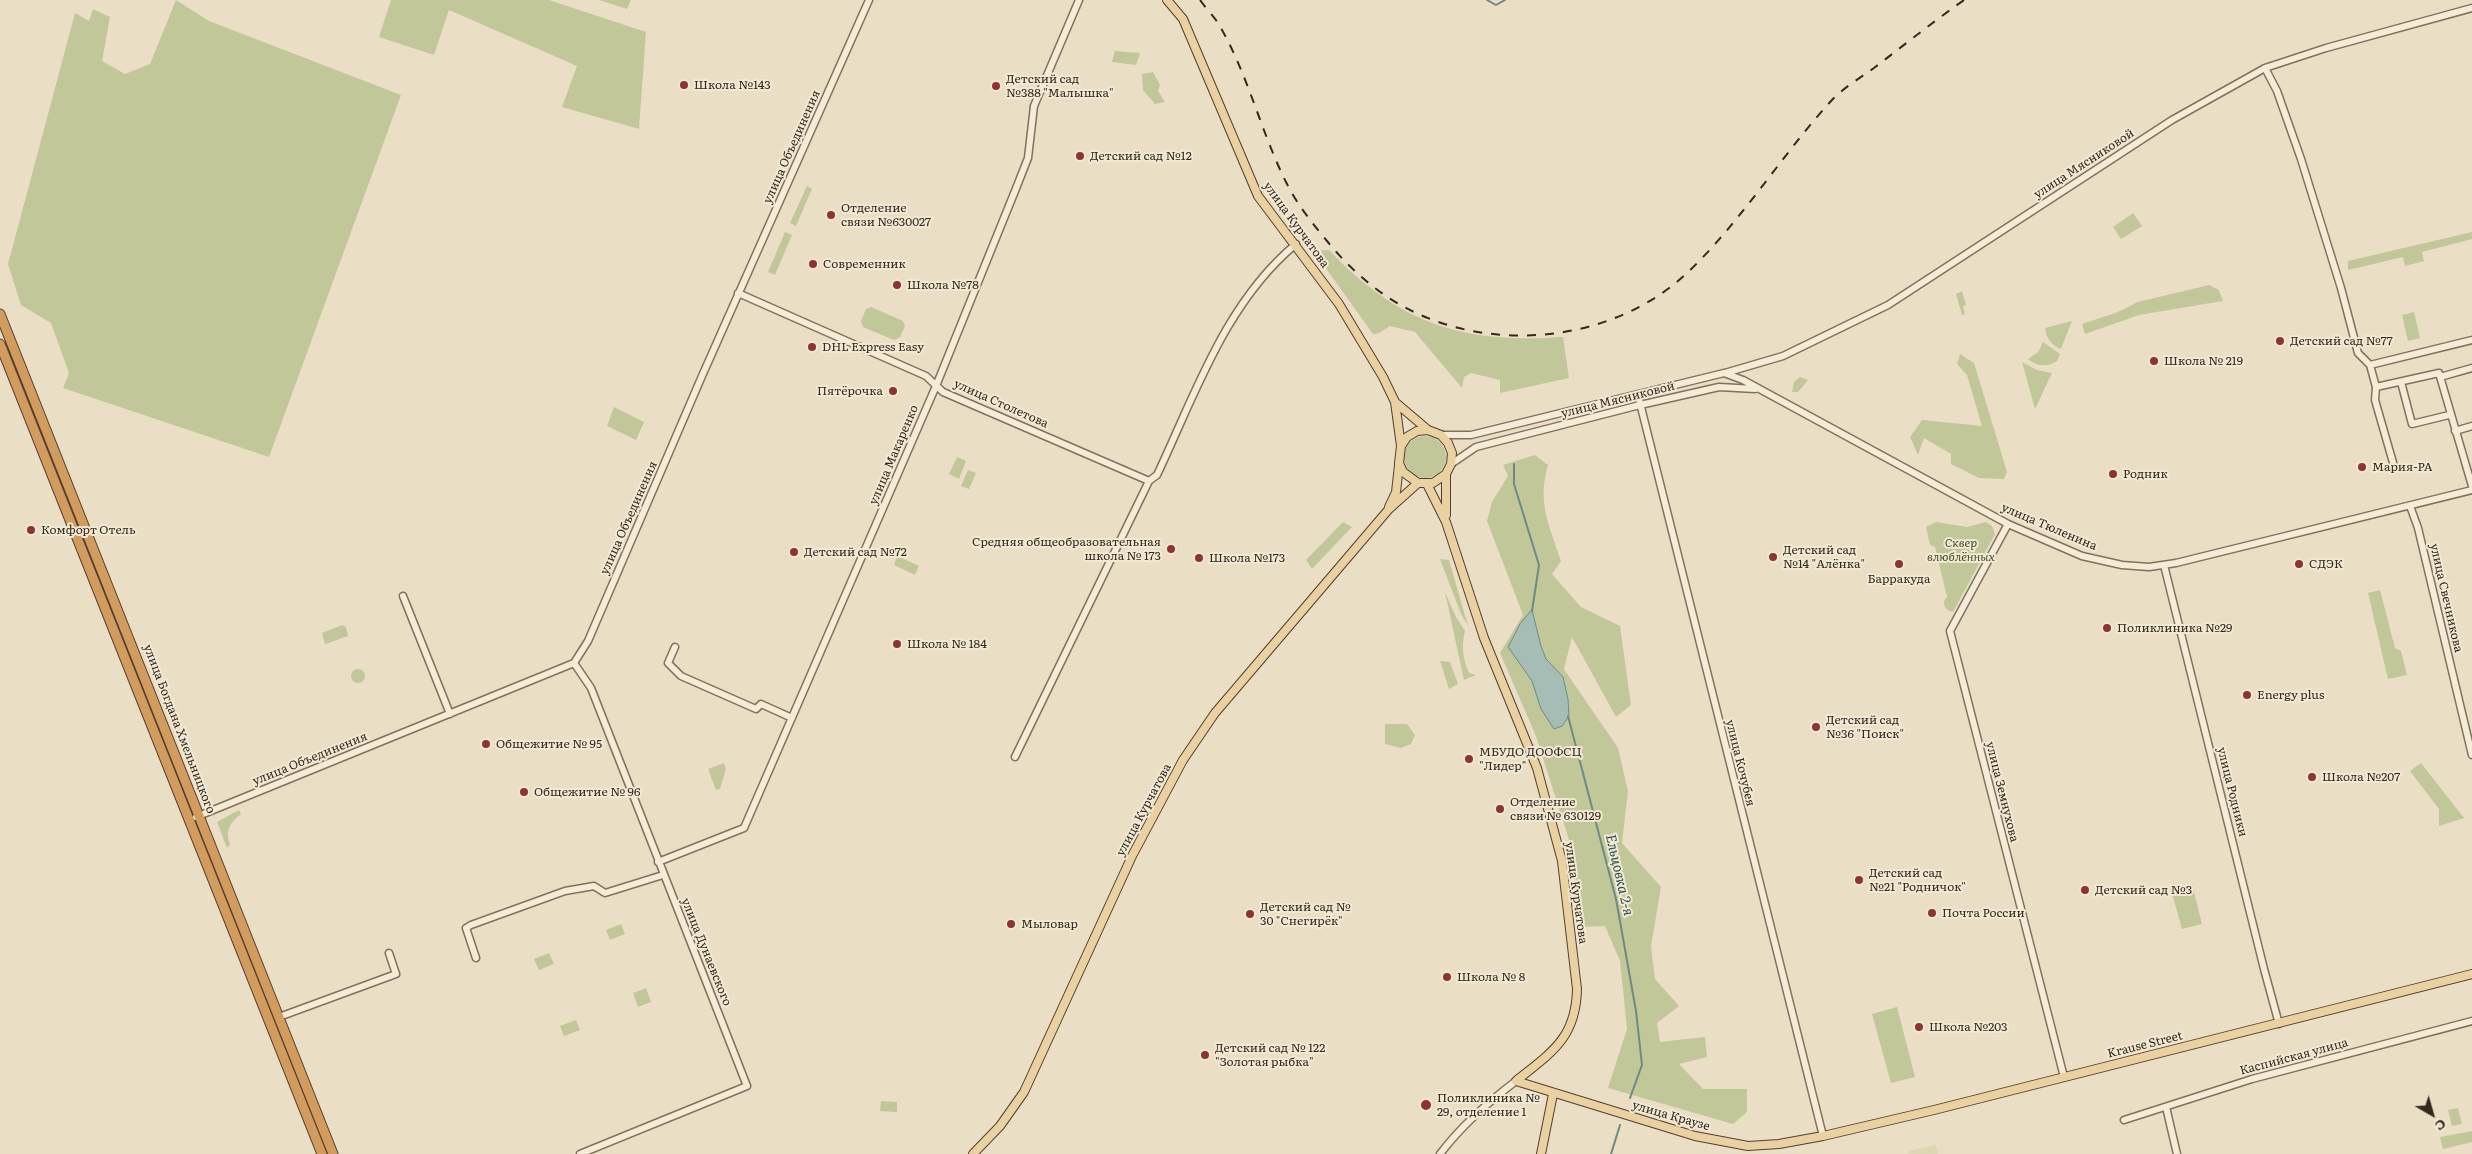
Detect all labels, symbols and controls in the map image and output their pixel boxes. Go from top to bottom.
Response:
place label: Детский сад №388 "Малышка" [1006,72,1114,100]
place label: Школа №143 [694,78,771,92]
marker: Школа №143 [678,79,690,91]
marker: Детский сад №388 "Малышка" [990,80,1002,92]
street label: улица Объединения [760,88,824,206]
street label: улица Мясниковой [2031,126,2137,202]
place label: Детский сад №12 [1090,149,1192,163]
marker: Детский сад №12 [1074,150,1086,162]
street label: улица Курчатова [1260,179,1332,271]
place label: Отделение связи №630027 [841,201,931,229]
marker: Отделение связи №630027 [825,209,837,221]
place label: Современник [823,257,906,271]
marker: Современник [807,258,819,270]
place label: Школа №78 [907,278,979,292]
marker: Школа №78 [891,279,903,291]
place label: Детский сад №77 [2290,334,2393,348]
marker: Детский сад №77 [2274,335,2286,347]
place label: DHL Express Easy [822,340,924,354]
marker: DHL Express Easy [806,341,818,353]
place label: Школа № 219 [2164,354,2243,368]
marker: Школа № 219 [2148,355,2160,367]
street label: улица Столетова [951,377,1051,431]
street label: улица Мясниковой [1560,379,1676,421]
place label: Пятёрочка [817,384,883,398]
marker: Пятёрочка [887,385,899,397]
street label: улица Макаренко [866,403,922,507]
street label: улица Объединения [597,459,661,577]
place label: Мария-РА [2372,460,2433,474]
marker: Мария-РА [2356,461,2368,473]
place label: Родник [2123,467,2168,481]
marker: Родник [2107,468,2119,480]
street label: улица Тюленина [1999,500,2099,554]
place label: Комфорт Отель [41,523,136,537]
marker: Комфорт Отель [25,524,37,536]
place label: Средняя общеобразовательная школа № 173 [972,535,1161,563]
park label: Сквер влюблённых [1927,536,1995,564]
street label: улица Свечникова [2426,542,2466,654]
marker: Средняя общеобразовательная школа № 173 [1165,543,1177,555]
place label: Детский сад №14 "Алёнка" [1783,543,1865,571]
place label: Детский сад №72 [804,545,907,559]
marker: Детский сад №72 [788,546,800,558]
place label: Школа №173 [1209,551,1285,565]
marker: Детский сад №14 "Алёнка" [1767,551,1779,563]
marker: Школа №173 [1193,552,1205,564]
place label: СДЭК [2309,557,2343,571]
marker: Барракуда [1893,558,1905,570]
marker: СДЭК [2293,558,2305,570]
place label: Барракуда [1868,572,1930,586]
place label: Поликлиника №29 [2117,621,2232,635]
marker: Поликлиника №29 [2101,622,2113,634]
place label: Школа № 184 [907,637,987,651]
marker: Школа № 184 [891,638,903,650]
street label: улица Богдана Хмельницкого [140,642,218,816]
place label: Energy plus [2257,688,2324,702]
marker: Energy plus [2241,689,2253,701]
place label: Детский сад №36 "Поиск" [1826,713,1904,741]
street label: улица Кочубея [1722,718,1758,808]
marker: Детский сад №36 "Поиск" [1810,721,1822,733]
street label: улица Объединения [250,729,370,789]
place label: Общежитие № 95 [496,737,602,751]
marker: Общежитие № 95 [480,738,492,750]
street label: улица Земнухова [1983,740,2021,844]
place label: МБУДО ДООФСЦ "Лидер" [1479,745,1582,773]
street label: улица Родники [2214,746,2250,838]
marker: МБУДО ДООФСЦ "Лидер" [1463,753,1475,765]
street label: улица Курчатова [1113,761,1175,859]
place label: Школа №207 [2322,770,2400,784]
marker: Школа №207 [2306,771,2318,783]
place label: Общежитие № 96 [534,785,640,799]
marker: Общежитие № 96 [518,786,530,798]
place label: Отделение связи № 630129 [1510,795,1601,823]
marker: Отделение связи № 630129 [1494,803,1506,815]
water label: Ельцовка 2-я [1601,833,1637,917]
street label: улица Курчатова [1562,841,1590,945]
place label: Детский сад №21 "Родничок" [1869,866,1966,894]
marker: Детский сад №21 "Родничок" [1853,874,1865,886]
place label: Детский сад №3 [2095,883,2192,897]
marker: Детский сад №3 [2079,884,2091,896]
street label: улица Дунаевского [678,896,734,1008]
place label: Детский сад № 30 "Снегирёк" [1260,900,1351,928]
place label: Почта России [1942,906,2025,920]
marker: Почта России [1926,907,1938,919]
marker: Детский сад № 30 "Снегирёк" [1244,908,1256,920]
place label: Мыловар [1021,917,1078,931]
marker: Мыловар [1005,918,1017,930]
place label: Школа № 8 [1457,970,1525,984]
marker: Школа № 8 [1441,971,1453,983]
place label: Школа №203 [1929,1020,2008,1034]
marker: Школа №203 [1913,1021,1925,1033]
street label: Krause Street [2106,1029,2184,1061]
street label: Каспийская улица [2238,1036,2350,1078]
place label: Детский сад № 122 "Золотая рыбка" [1215,1041,1325,1069]
marker: Детский сад № 122 "Золотая рыбка" [1199,1049,1211,1061]
north arrow [2407,1089,2457,1139]
place label: Поликлиника № 29, отделение 1 [1437,1091,1540,1119]
marker: Поликлиника № 29, отделение 1 [1419,1098,1433,1112]
street label: улица Краузе [1630,1098,1712,1134]
text: С [2431,1115,2451,1137]

